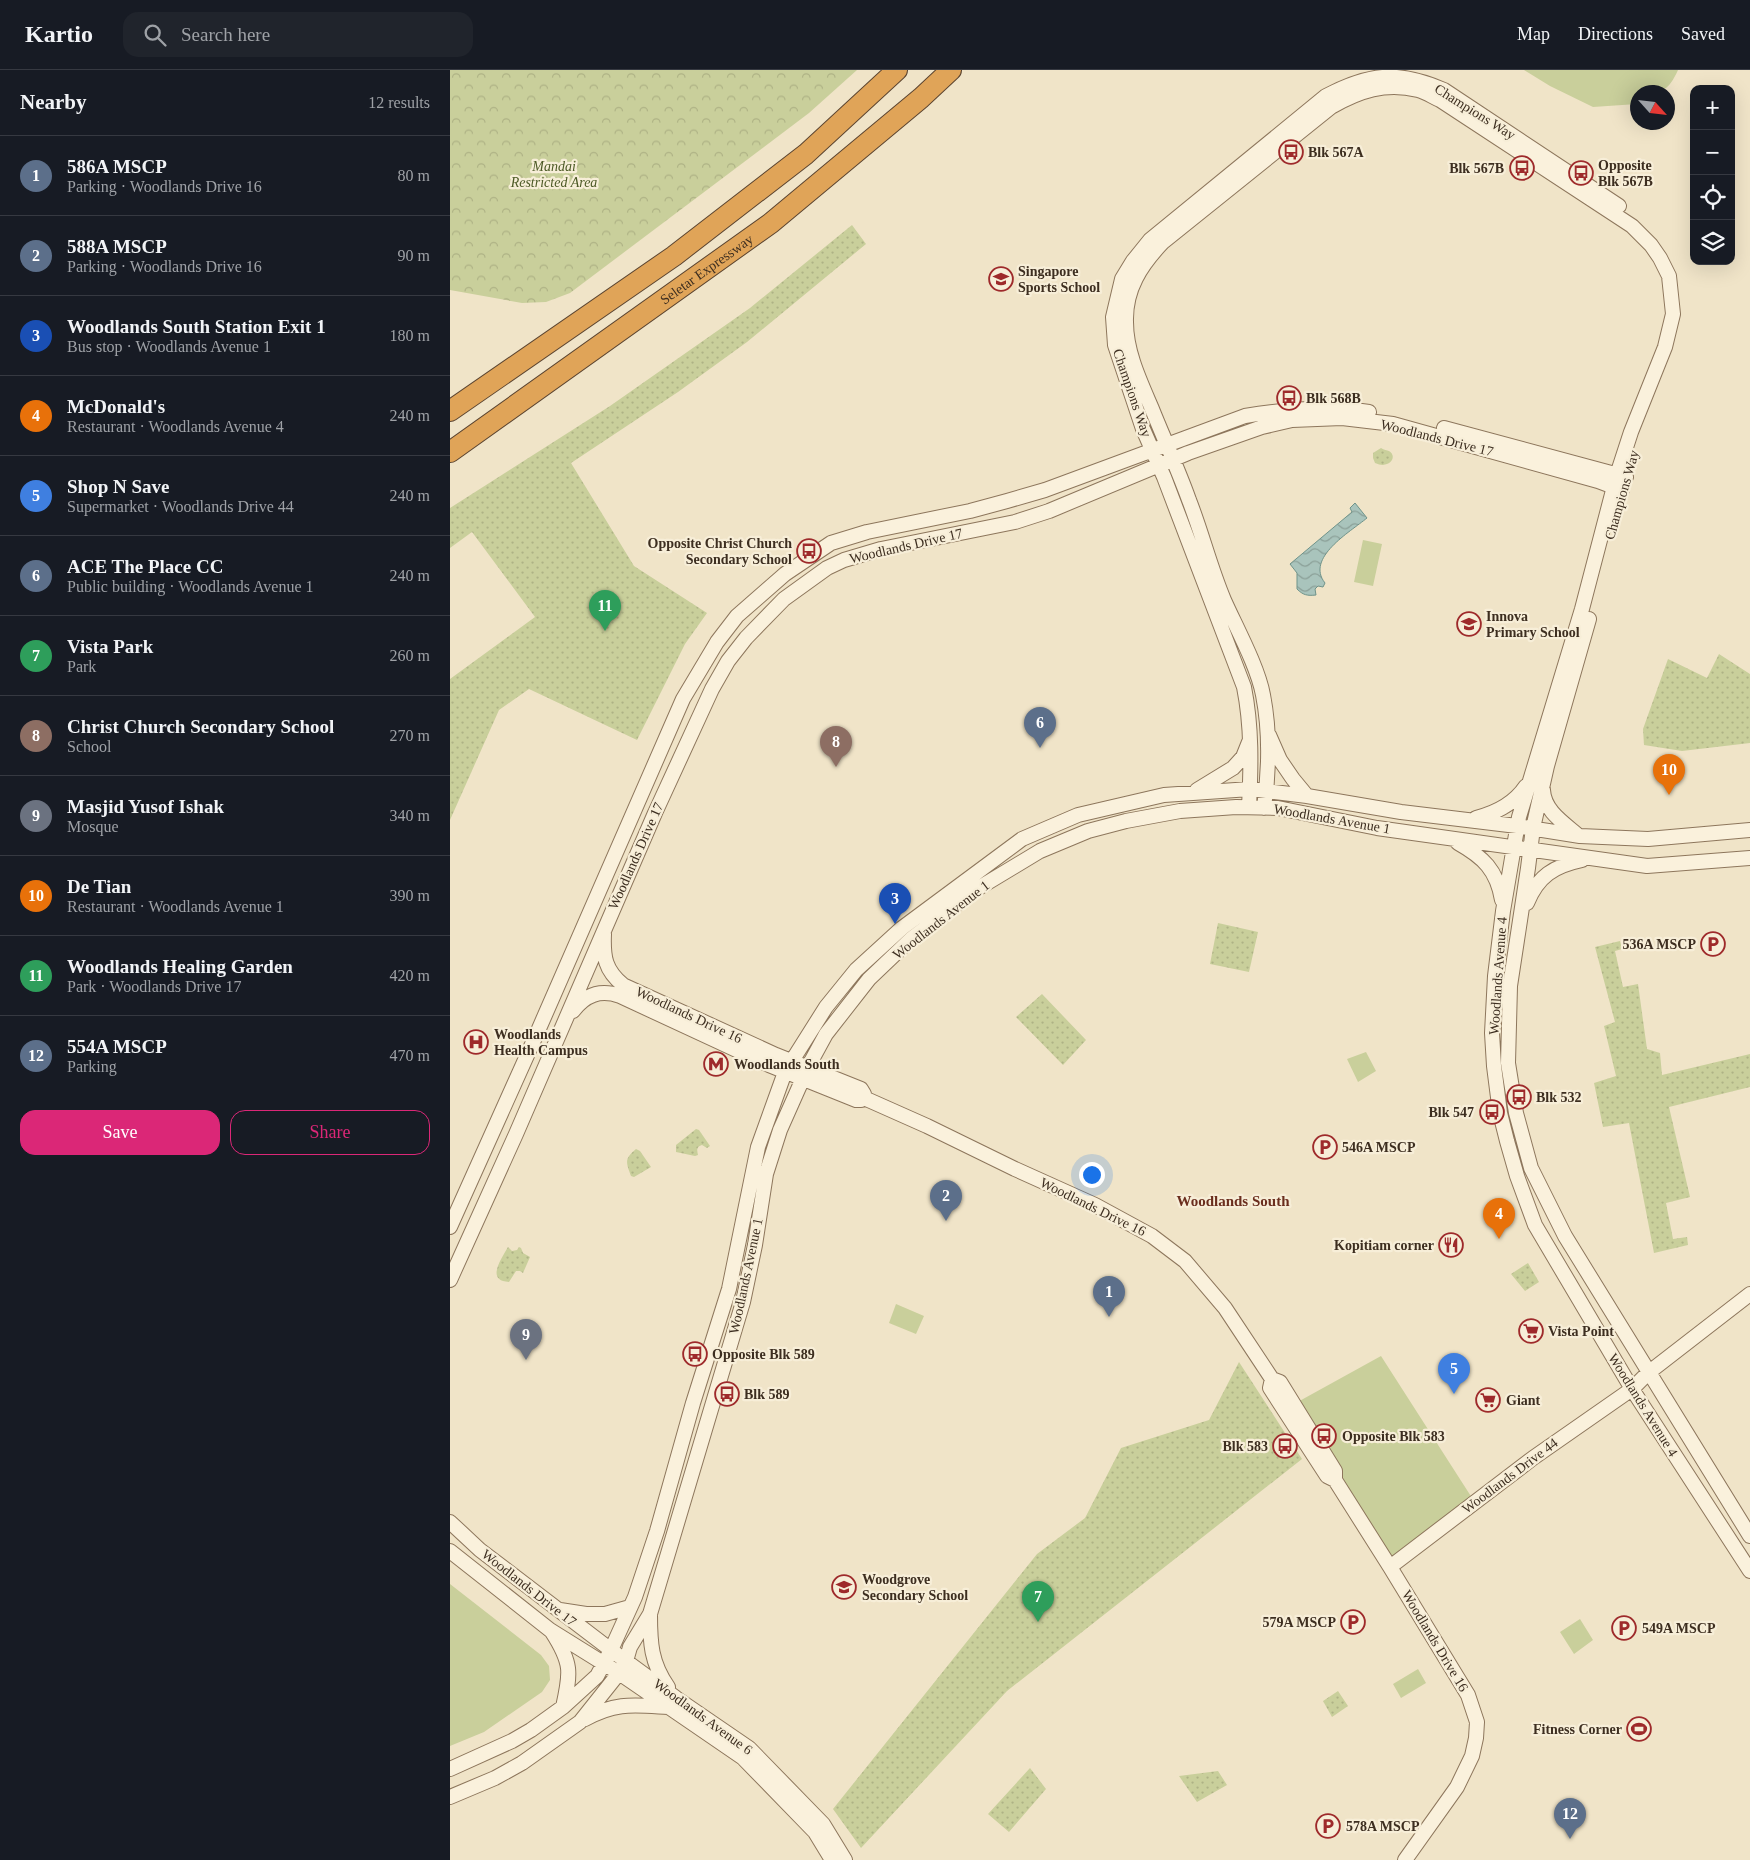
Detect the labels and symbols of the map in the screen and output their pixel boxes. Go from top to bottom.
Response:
street label: Champions Way [1432,81,1518,143]
north arrow [1630,85,1675,130]
bus stop icon: Blk 567A [1278,139,1304,165]
place label: Blk 567A [1308,145,1365,160]
bus stop icon: Blk 567B [1509,155,1535,181]
place label: Opposite Blk 567B [1598,158,1653,189]
park label: Mandai Restricted Area [510,159,597,190]
bus stop icon: Opposite Blk 567B [1568,160,1594,186]
place label: Blk 567B [1449,161,1504,176]
street label: Seletar Expressway [657,231,756,307]
place label: Singapore Sports School [1018,264,1100,295]
school or university icon: Singapore Sports School [988,266,1014,292]
street label: Champions Way [1110,347,1154,439]
bus stop icon: Blk 568B [1276,385,1302,411]
place label: Blk 568B [1306,391,1361,406]
street label: Woodlands Drive 17 [1379,417,1495,459]
street label: Champions Way [1602,449,1642,541]
street label: Woodlands Drive 17 [848,526,964,566]
place label: Opposite Christ Church Secondary School [648,536,792,567]
bus stop icon: Opposite Christ Church Secondary School [796,538,822,564]
pin: 11 [589,590,621,631]
place label: Innova Primary School [1486,609,1580,640]
school or university icon: Innova Primary School [1456,611,1482,637]
pin: 6 [1024,707,1056,748]
pin: 8 [820,726,852,767]
pin: 10 [1653,754,1685,795]
street label: Woodlands Drive 17 [606,800,666,912]
street label: Woodlands Avenue 1 [1272,801,1392,837]
street label: Woodlands Avenue 1 [890,878,992,962]
pin: 3 [879,883,911,924]
street label: Woodlands Avenue 4 [1486,916,1510,1036]
parking icon: 536A MSCP [1700,931,1726,957]
place label: 536A MSCP [1623,937,1696,952]
street label: Woodlands Drive 16 [633,984,745,1046]
place label: Woodlands Health Campus [494,1027,588,1058]
hospital icon: Woodlands Health Campus [463,1029,489,1055]
metro station icon: Woodlands South [703,1051,729,1077]
place label: Woodlands South [734,1057,840,1072]
bus stop icon: Blk 532 [1506,1084,1532,1110]
place label: Blk 532 [1536,1090,1582,1105]
bus stop icon: Blk 547 [1479,1099,1505,1125]
place label: Blk 547 [1428,1105,1474,1120]
parking icon: 546A MSCP [1312,1134,1338,1160]
place label: 546A MSCP [1342,1140,1416,1155]
your location [1079,1162,1105,1188]
street label: Woodlands Drive 16 [1038,1175,1148,1239]
pin: 2 [930,1180,962,1221]
district label: Woodlands South [1177,1193,1290,1209]
pin: 4 [1483,1198,1515,1239]
street label: Woodlands Avenue 1 [726,1217,766,1335]
restaurant icon: Kopitiam corner [1438,1232,1464,1258]
place label: Kopitiam corner [1334,1238,1434,1253]
pin: 1 [1093,1276,1125,1317]
supermarket icon: Vista Point [1518,1318,1544,1344]
pin: 9 [510,1319,542,1360]
place label: Vista Point [1548,1324,1614,1339]
bus stop icon: Opposite Blk 589 [682,1341,708,1367]
place label: Opposite Blk 589 [712,1347,815,1362]
street label: Woodlands Avenue 4 [1605,1351,1681,1459]
pin: 5 [1438,1353,1470,1394]
bus stop icon: Blk 589 [714,1381,740,1407]
place label: Blk 589 [744,1387,790,1402]
supermarket icon: Giant [1475,1387,1501,1413]
place label: Giant [1506,1393,1541,1408]
bus stop icon: Opposite Blk 583 [1311,1423,1337,1449]
place label: Opposite Blk 583 [1342,1429,1445,1444]
bus stop icon: Blk 583 [1272,1433,1298,1459]
street label: Woodlands Drive 44 [1459,1435,1561,1517]
place label: Blk 583 [1222,1439,1268,1454]
street label: Woodlands Drive 17 [479,1547,579,1629]
place label: Woodgrove Secondary School [862,1572,968,1603]
school or university icon: Woodgrove Secondary School [831,1574,857,1600]
pin: 7 [1022,1581,1054,1622]
street label: Woodlands Drive 16 [1399,1588,1471,1694]
parking icon: 579A MSCP [1340,1609,1366,1635]
place label: 579A MSCP [1263,1615,1336,1630]
parking icon: 549A MSCP [1611,1615,1637,1641]
place label: 549A MSCP [1642,1621,1716,1636]
street label: Woodlands Avenue 6 [651,1676,755,1758]
sports icon: Fitness Corner [1626,1716,1652,1742]
place label: Fitness Corner [1533,1722,1622,1737]
pin: 12 [1554,1798,1586,1839]
parking icon: 578A MSCP [1315,1813,1341,1839]
place label: 578A MSCP [1346,1819,1420,1834]

